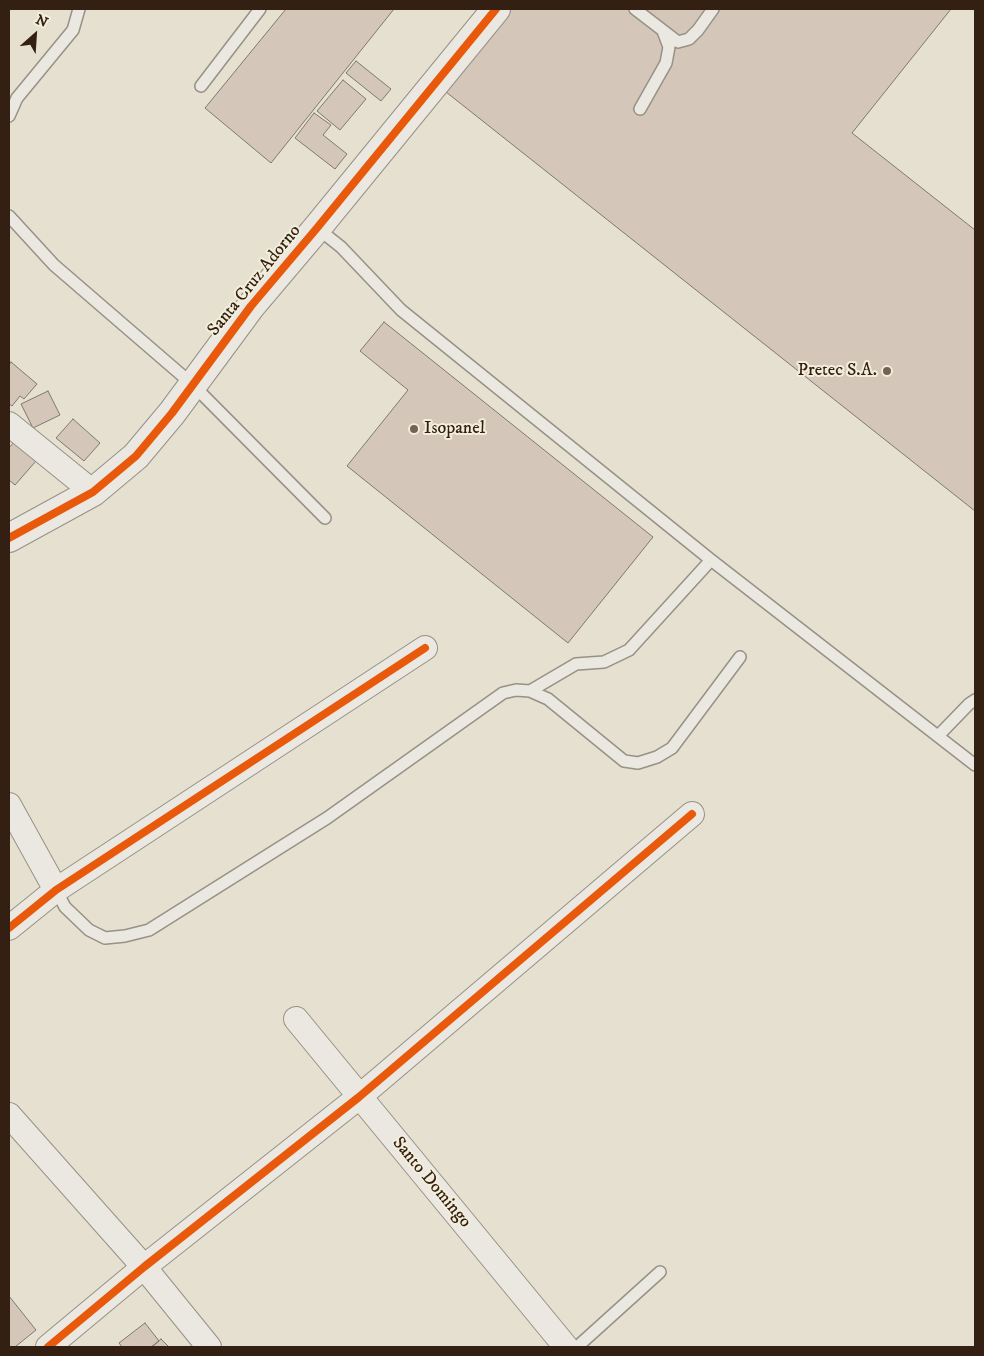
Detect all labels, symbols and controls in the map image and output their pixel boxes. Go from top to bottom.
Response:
north arrow [10,10,60,60]
text: N [32,11,51,32]
street label: Santa Cruz Adorno [204,221,306,341]
place label: Pretec S.A. [797,360,877,382]
marker: Pretec S.A. [881,365,893,377]
place label: Isopanel [424,418,485,440]
marker: Isopanel [408,423,420,435]
street label: Santo Domingo [387,1133,475,1233]

